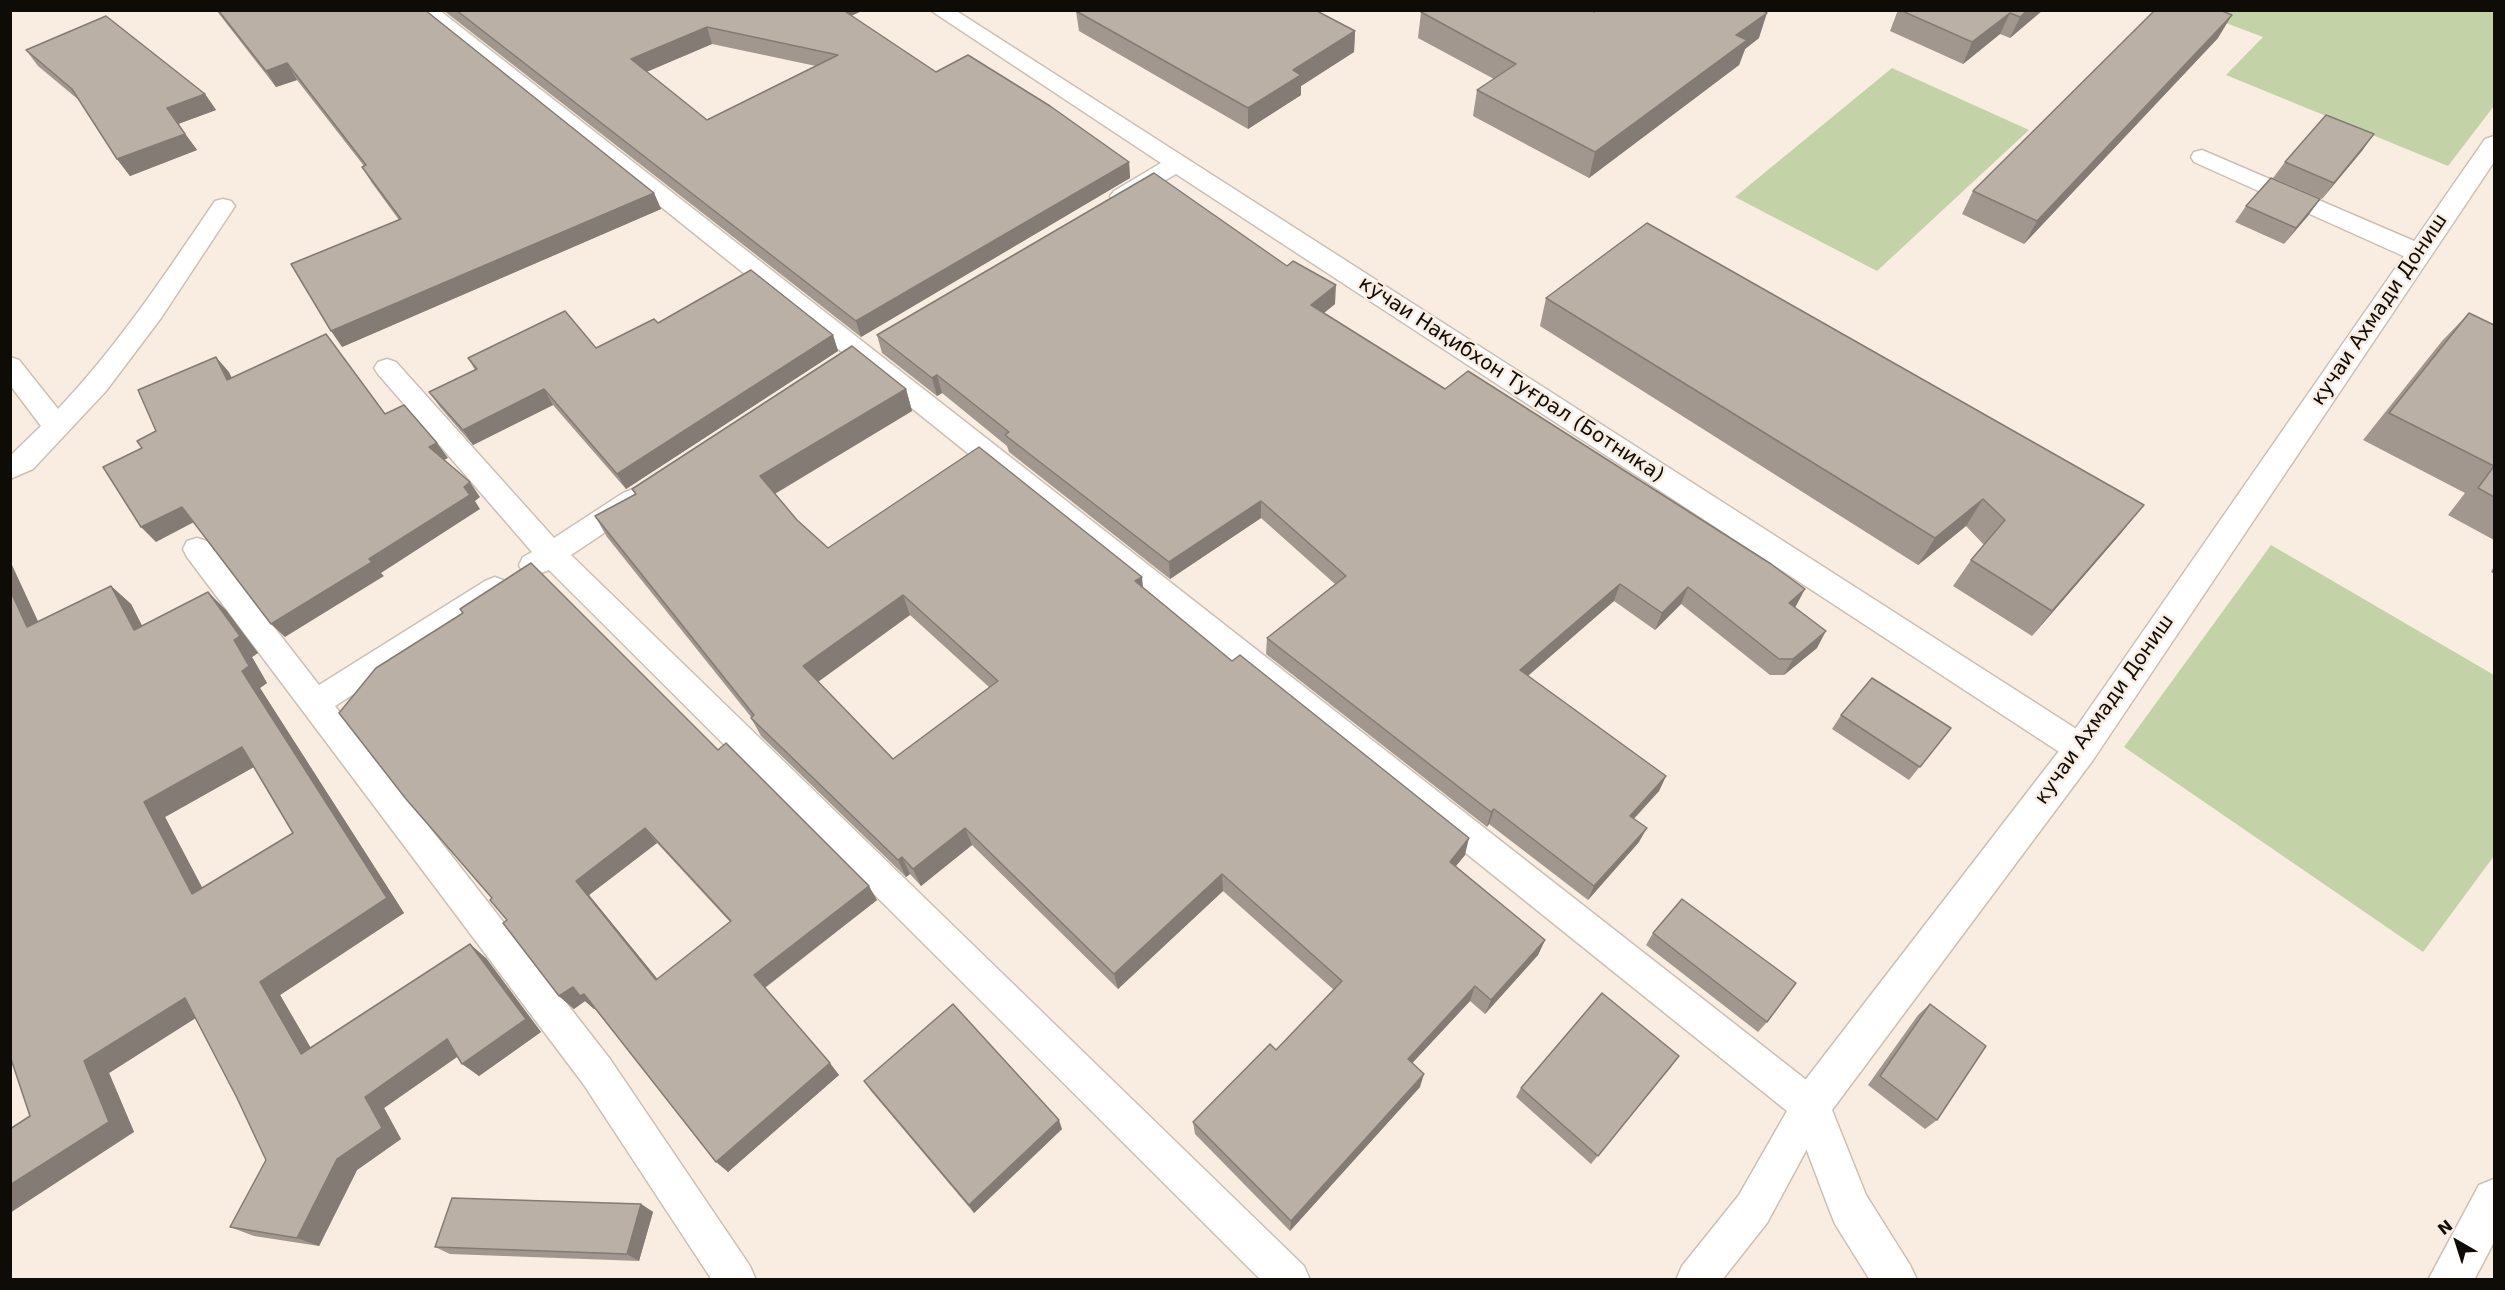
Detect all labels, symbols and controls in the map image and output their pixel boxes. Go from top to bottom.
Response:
street label: кучаи Ахмади Дониш [2307,210,2453,410]
street label: кӯчаи Нақибхон Туғрал (Ботника) [1354,272,1668,488]
street label: кучаи Ахмади Дониш [2030,611,2180,809]
north arrow [2427,1212,2487,1272]
text: N [2434,1216,2457,1239]

